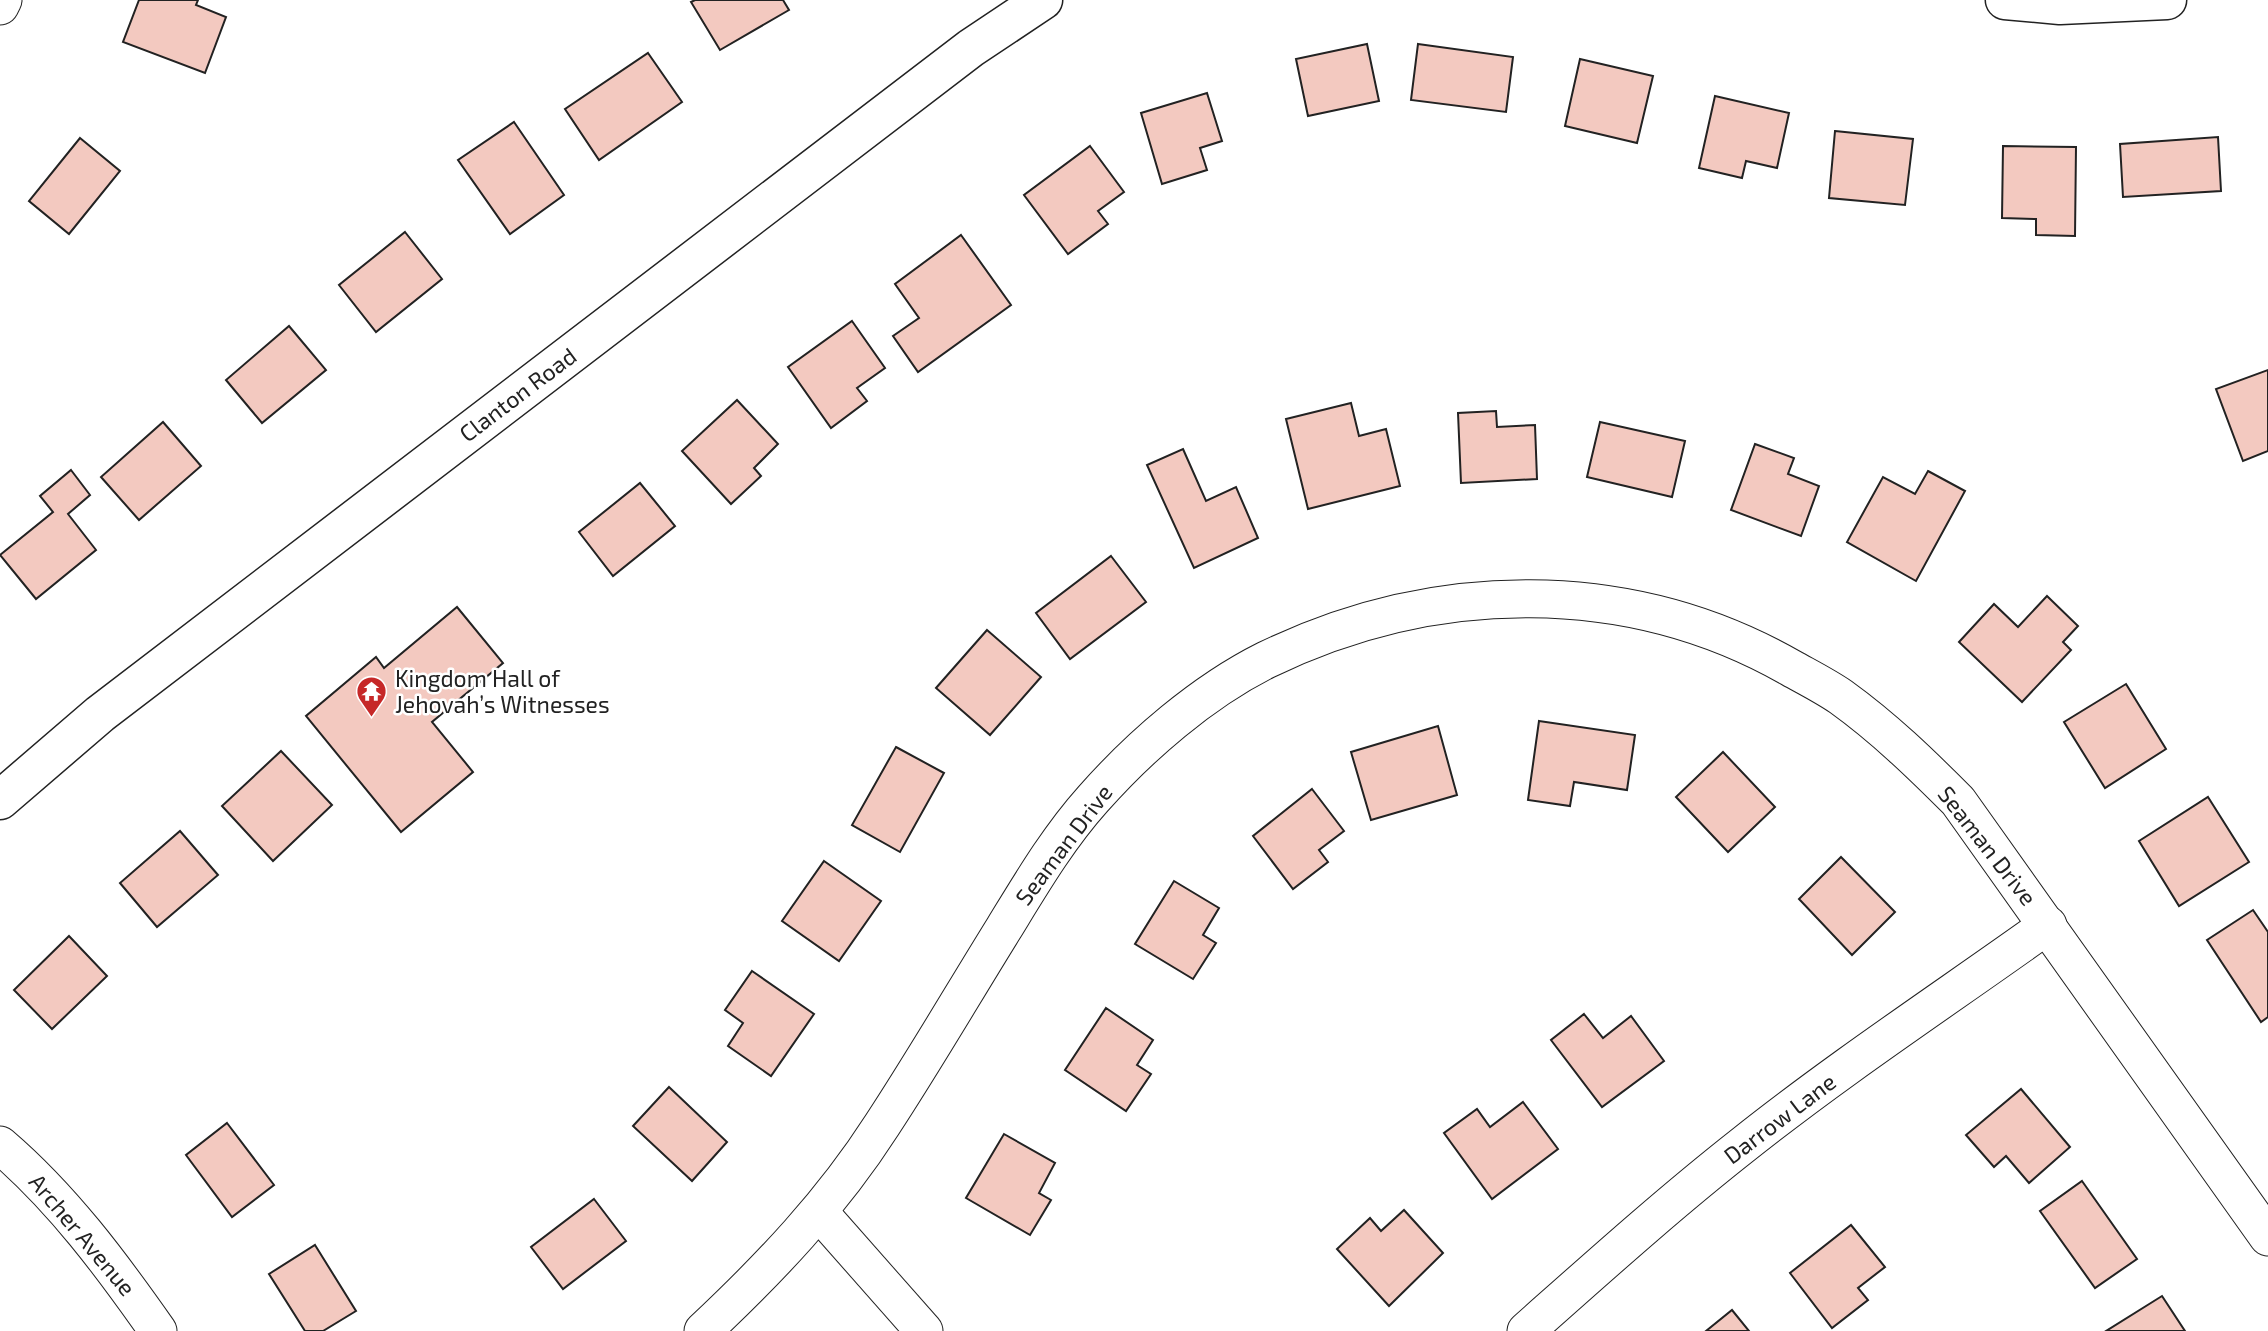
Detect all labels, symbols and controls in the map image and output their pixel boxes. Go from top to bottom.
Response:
street label: Clanton Road [453,341,581,447]
place label: Kingdom Hall of Jehovah’s Witnesses [395,664,610,718]
temple icon: Kingdom Hall of Jehovah’s Witnesses [355,675,389,719]
street label: Seaman Drive [1009,779,1118,910]
street label: Seaman Drive [1933,780,2043,911]
street label: Darrow Lane [1718,1067,1841,1169]
street label: Archer Avenue [24,1168,142,1301]

